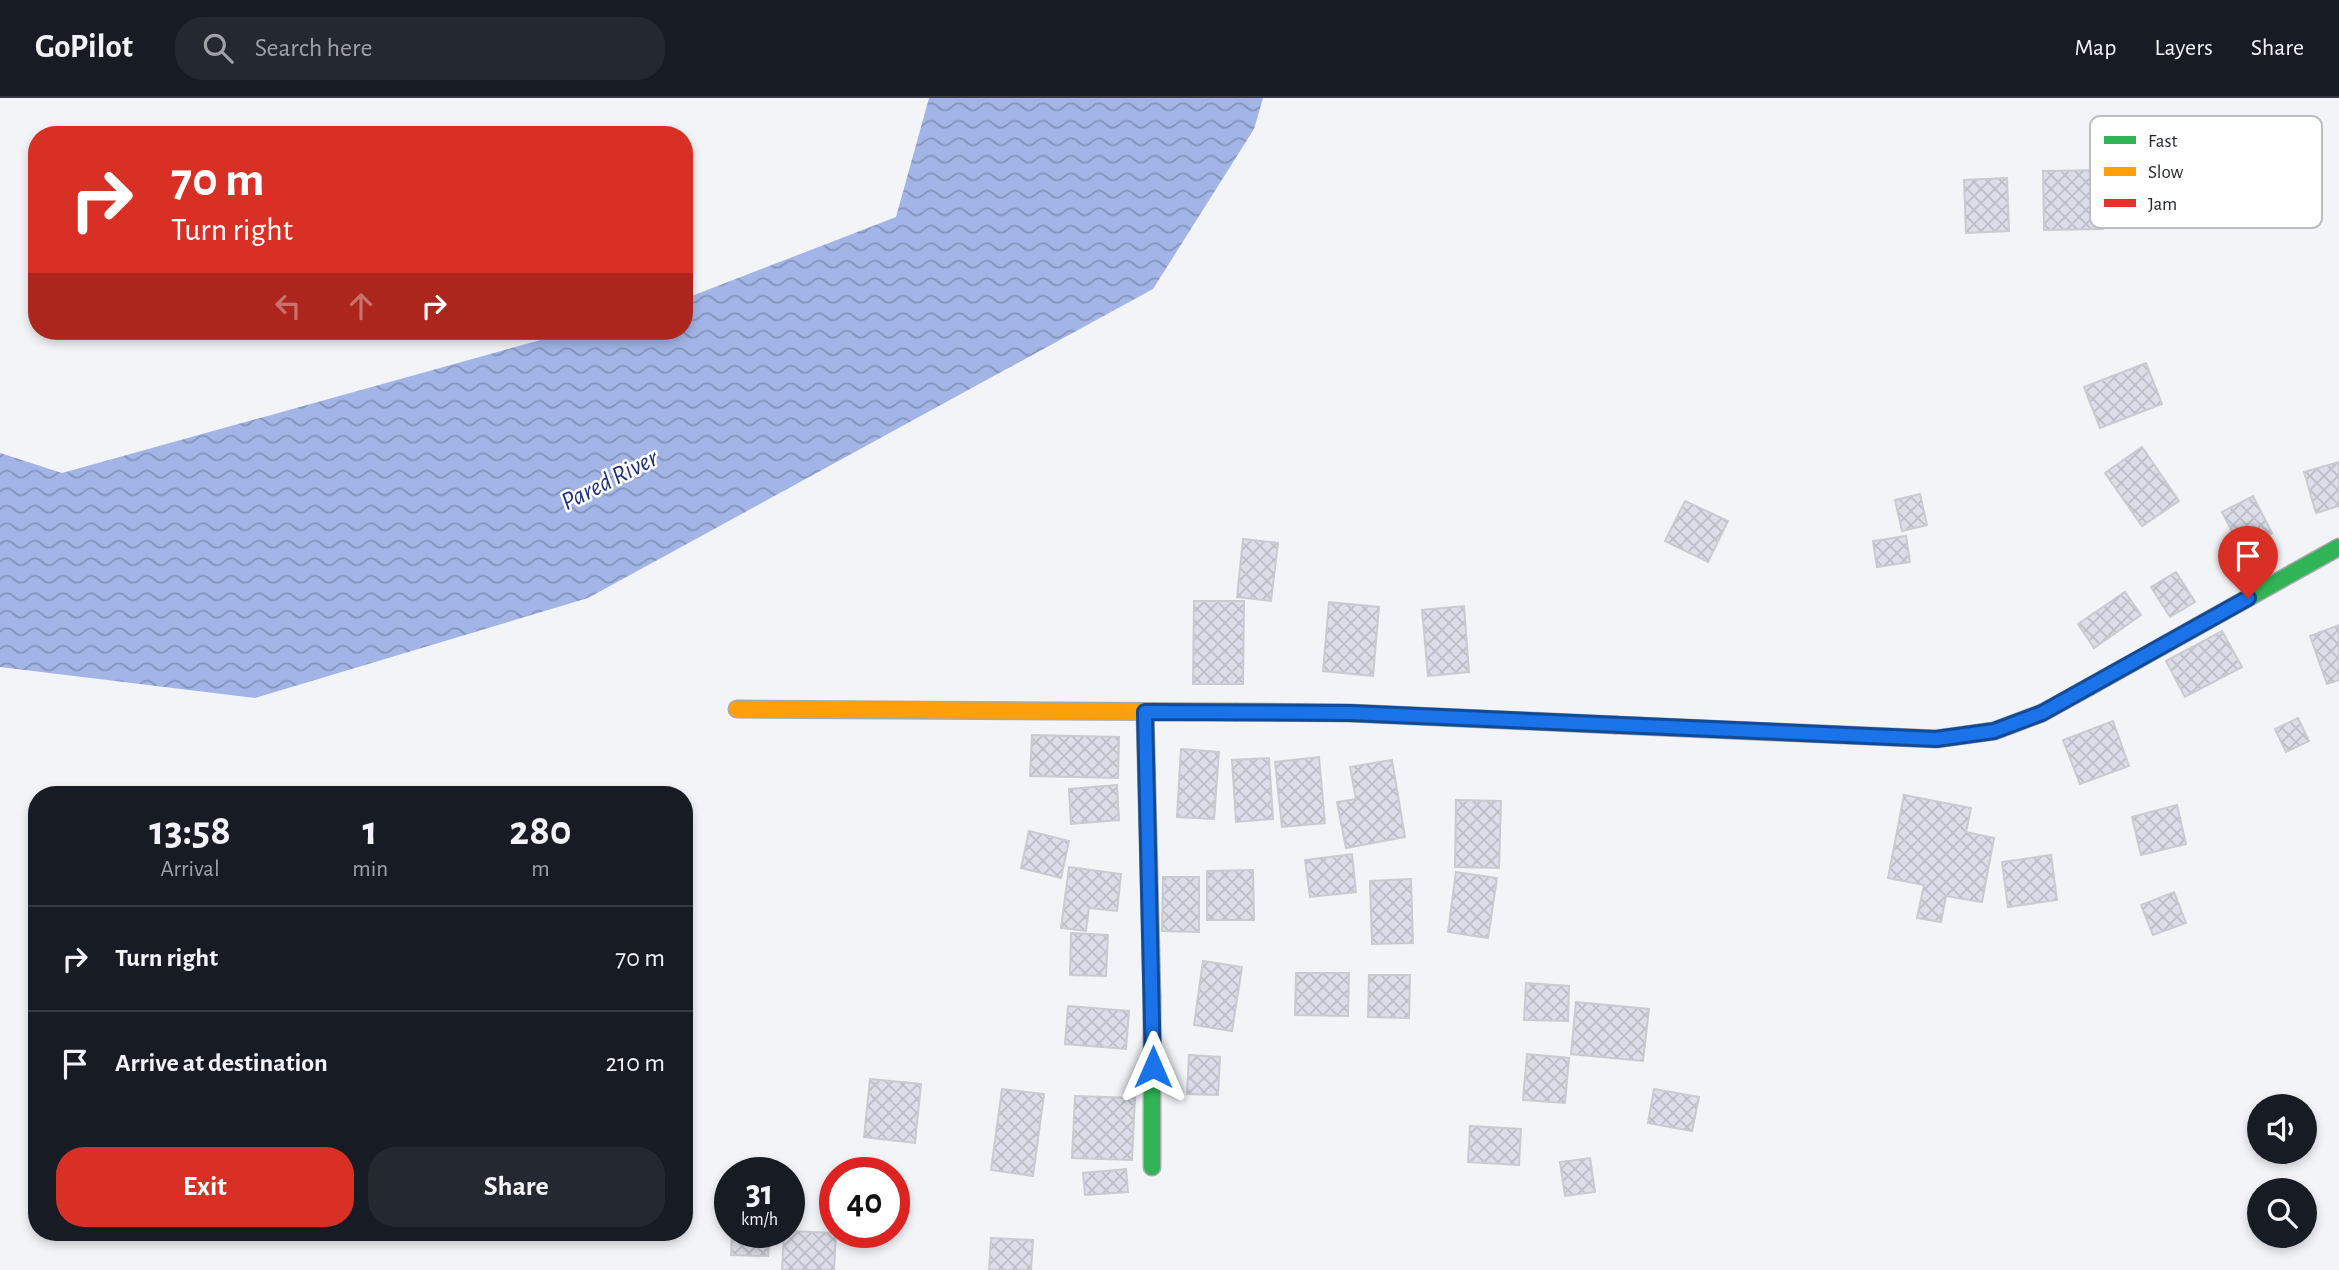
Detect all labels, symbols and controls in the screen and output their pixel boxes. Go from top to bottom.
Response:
search box [175,17,665,80]
icon: search [199,29,237,67]
text: GoPilot [35,31,133,64]
text: Search here [255,35,372,61]
text: Map [2074,36,2116,60]
text: Layers [2154,36,2213,60]
text: Share [2251,36,2304,60]
legend [2090,116,2322,228]
text: Fast [2148,132,2178,151]
icon: right [56,154,147,245]
text: 70 m [171,156,265,205]
text: Slow [2148,163,2184,182]
text: Jam [2148,195,2177,214]
text: Turn right [171,214,293,246]
icon: left [269,287,307,325]
icon: ahead [342,287,380,325]
icon: right [415,287,453,325]
water label: Pared River [557,444,663,515]
pin [2218,526,2278,598]
icon: arrive [2229,537,2267,575]
text: 13:58 [149,810,231,852]
text: 1 [363,810,378,852]
text: 280 [509,810,572,852]
text: Arrival [161,858,220,881]
text: min [352,858,388,881]
text: m [531,858,550,881]
icon: right [56,940,94,978]
text: Turn right [115,945,218,971]
text: 70 m [615,945,665,971]
position arrow [1116,1030,1190,1104]
icon: arrive [56,1045,94,1083]
text: Arrive at destination [115,1050,328,1076]
text: 210 m [605,1050,665,1076]
map controls [2247,1094,2317,1248]
button: sound [2247,1094,2317,1164]
button: Exit [56,1147,354,1227]
button: Share [368,1147,665,1227]
speed limit sign: 40 [819,1157,910,1248]
text: 31 [746,1176,773,1211]
button: search [2247,1178,2317,1248]
text: km/h [741,1211,778,1229]

